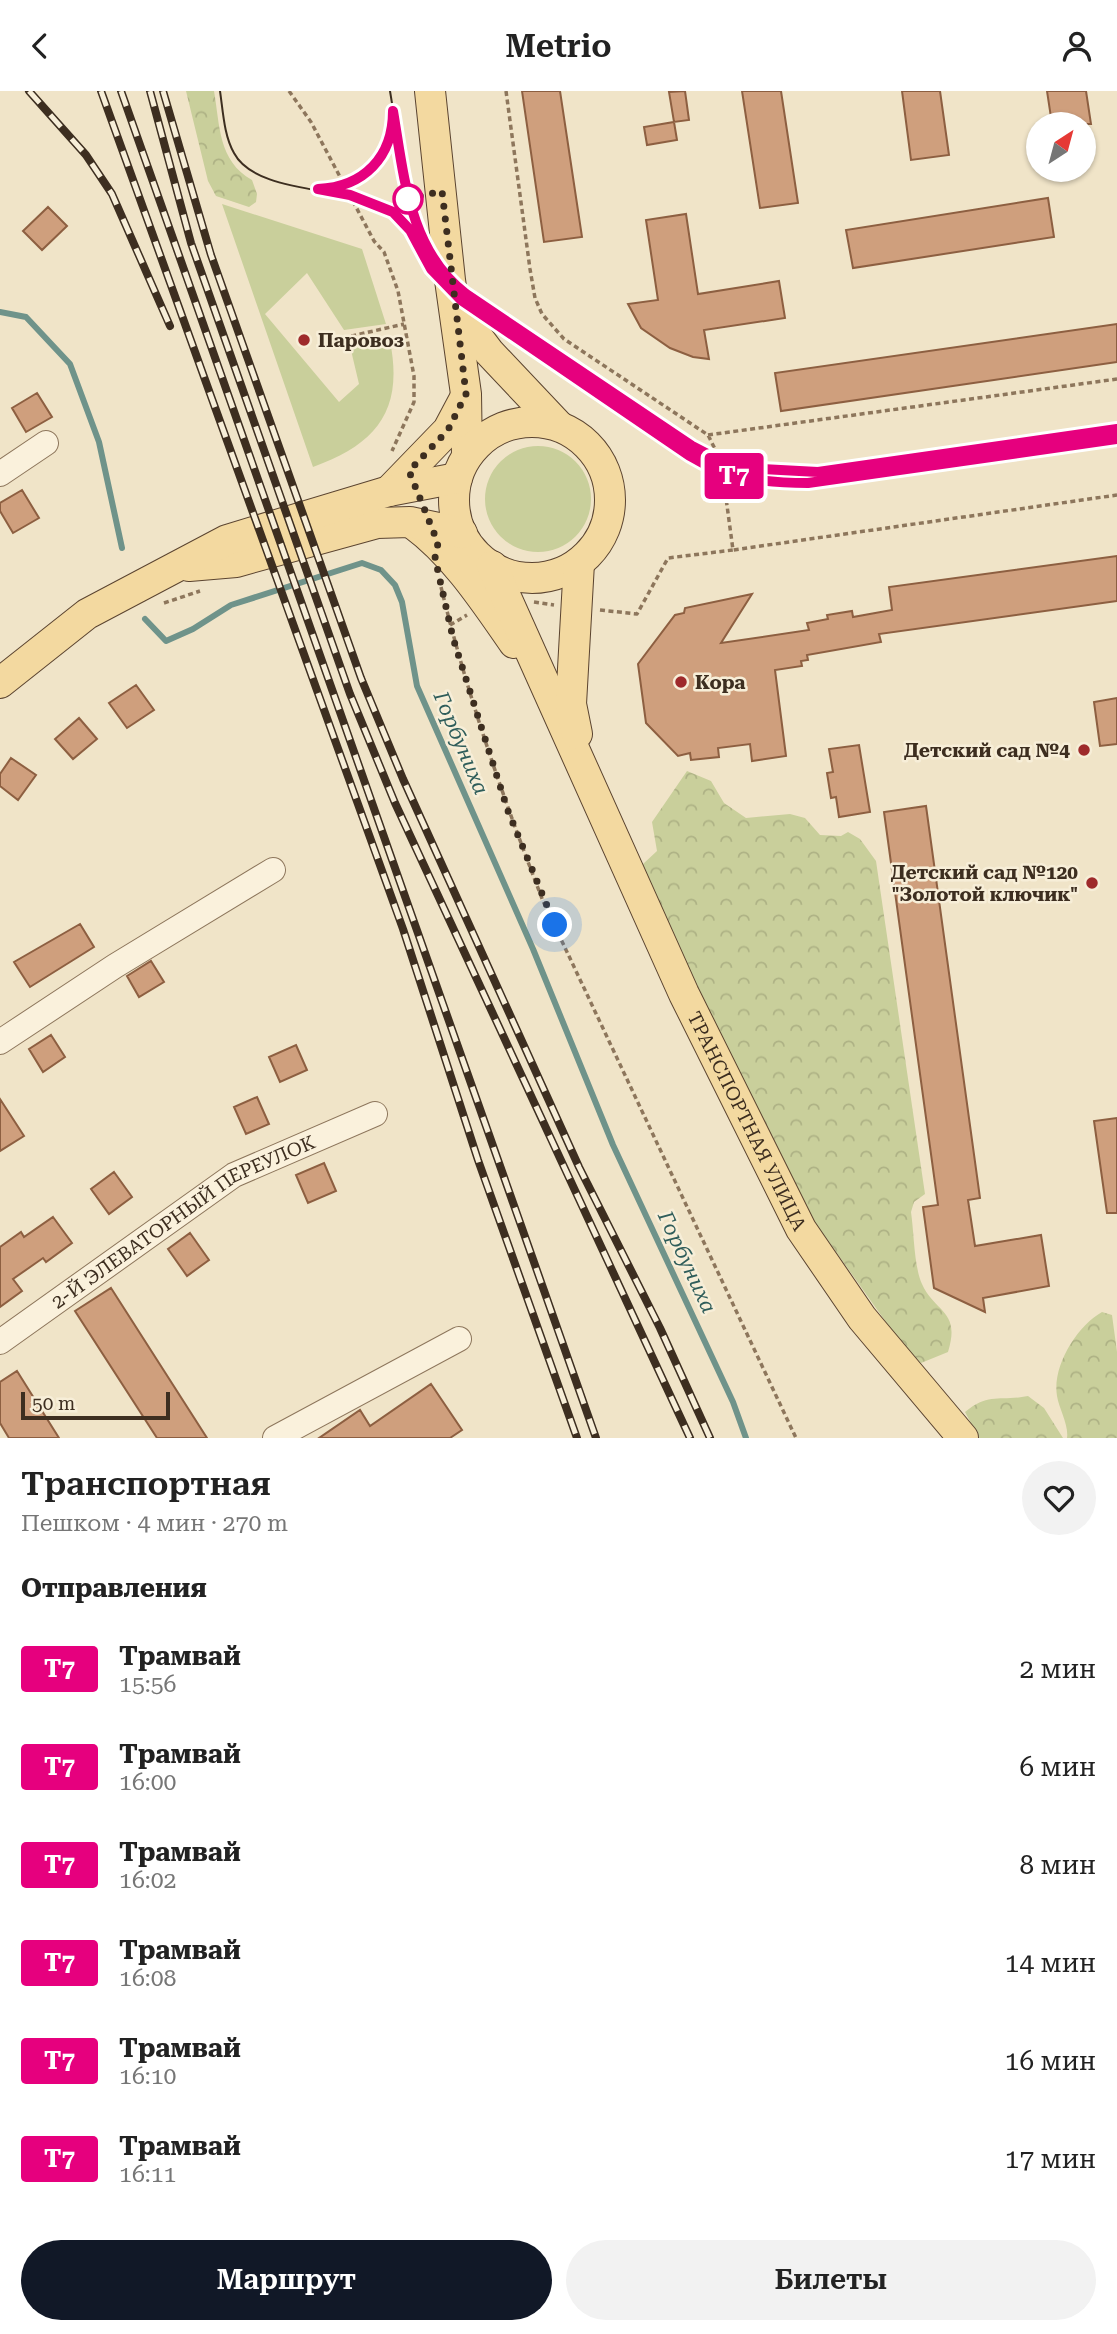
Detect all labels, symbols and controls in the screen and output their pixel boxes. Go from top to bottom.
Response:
icon: back [21,27,59,65]
text: Metrio [505,27,612,65]
icon: person [1058,27,1096,65]
north arrow [1026,112,1096,182]
map controls [1026,112,1096,182]
unlabelled marker [393,184,423,214]
place label: Паровоз [318,329,404,352]
marker: Паровоз [296,332,312,348]
line badge: T7 [702,453,766,499]
text: T7 [719,462,749,490]
place label: Кора [695,671,745,694]
marker: Кора [673,674,689,690]
water label: Горбуниха [428,687,493,798]
place label: Детский сад №4 [904,739,1070,762]
marker: Детский сад №4 [1076,742,1092,758]
place label: Детский сад №120 "Золотой ключик" [891,861,1078,906]
marker: Детский сад №120 "Золотой ключик" [1084,875,1100,891]
your location [537,907,572,942]
street label: ТРАНСПОРТНАЯ УЛИЦА [683,1008,812,1235]
street label: 2-Й ЭЛЕВАТОРНЫЙ ПЕРЕУЛОК [47,1130,319,1313]
water label: Горбуниха [653,1206,721,1317]
scale bar [21,1389,170,1421]
text: 50 m [32,1392,75,1415]
button: heart [1022,1461,1096,1535]
text: Транспортная [21,1464,271,1503]
text: Пешком · 4 мин · 270 m [21,1510,288,1537]
text: Отправления [21,1573,207,1603]
text: Трамвай [119,1641,241,1671]
text: 2 мин [1019,1654,1096,1684]
text: T7 [44,1655,75,1683]
text: 15:56 [119,1671,176,1698]
text: Трамвай [119,1739,241,1769]
text: 6 мин [1019,1752,1096,1782]
text: T7 [44,1753,75,1781]
text: 16:00 [119,1769,176,1796]
text: Трамвай [119,1837,241,1867]
text: 8 мин [1019,1850,1096,1880]
text: T7 [44,1851,75,1879]
text: 16:02 [119,1867,176,1894]
text: Трамвай [119,1935,241,1965]
text: 14 мин [1005,1948,1096,1978]
text: T7 [44,1949,75,1977]
text: 16:08 [119,1965,176,1992]
text: Трамвай [119,2033,241,2063]
text: 16 мин [1005,2046,1096,2076]
text: T7 [44,2047,75,2075]
text: 16:10 [119,2063,176,2090]
text: Трамвай [119,2131,241,2161]
text: 17 мин [1005,2144,1096,2174]
text: T7 [44,2145,75,2173]
text: 16:11 [119,2161,176,2188]
button: Маршрут [21,2240,552,2320]
button: Билеты [566,2240,1096,2320]

